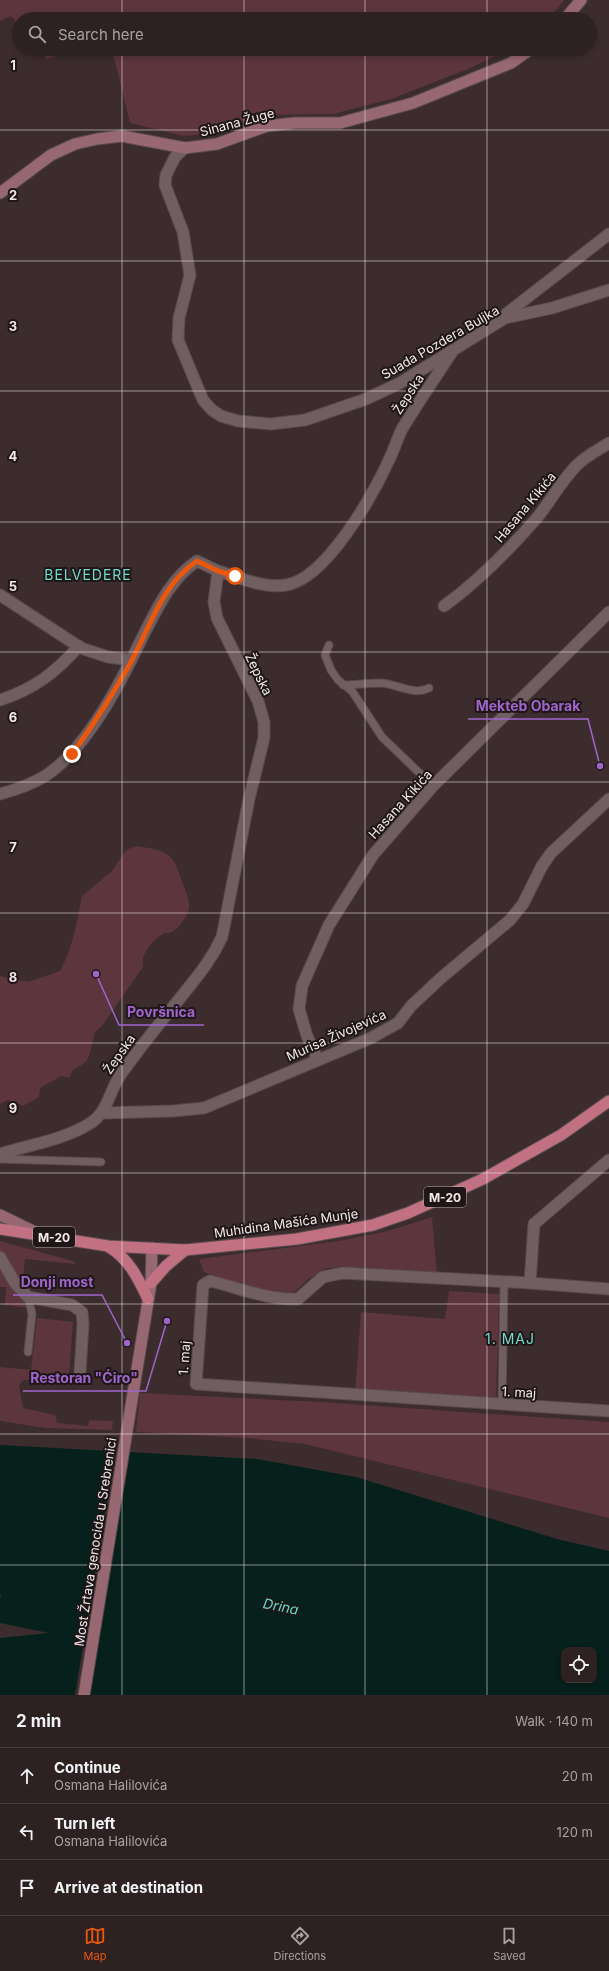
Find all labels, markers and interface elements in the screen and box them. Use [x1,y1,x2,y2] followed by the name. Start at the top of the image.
[12,12,597,56] search box
[26,23,48,45] icon: search
[58,25,144,44] text: Search here
[10,57,16,73] text: 1
[198,104,276,140] street label: Sinana Žuge
[9,187,17,203] text: 2
[378,302,502,382] street label: Suada Pozdera Buljka
[9,318,17,334] text: 3
[389,371,427,417] street label: Žepska
[9,448,18,464] text: 4
[491,469,559,545] street label: Hasana Kikića
[44,566,132,583] district label: BELVEDERE
[226,567,244,585] route start
[9,578,17,594] text: 5
[242,650,276,698] street label: Žepska
[468,693,588,719] callout: Mekteb Obarak
[476,697,581,714] text: Mekteb Obarak
[9,709,17,725] text: 6
[63,745,81,763] route end
[365,766,435,842] street label: Hasana Kikića
[9,839,17,855] text: 7
[9,969,17,985] text: 8
[119,999,204,1025] callout: Površnica
[127,1003,195,1020] text: Površnica
[284,1006,388,1064] street label: Murisa Živojevića
[100,1031,138,1077] street label: Žepska
[9,1100,17,1116] text: 9
[424,1187,466,1207] road number: M-20
[213,1205,359,1241] street label: Muhidina Mašića Munje
[33,1227,75,1247] road number: M-20
[13,1269,102,1295] callout: Donji most
[21,1273,93,1290] text: Donji most
[485,1330,535,1347] district label: 1. MAJ
[175,1340,193,1376] street label: 1. maj
[23,1365,146,1391] callout: Restoran "Ćiro"
[30,1369,138,1386] text: Restoran "Ćiro"
[501,1383,537,1401] street label: 1. maj
[71,1436,119,1648] street label: Most Žrtava genocida u Srebrenici
[262,1594,301,1618] water label: Drina
[561,1647,597,1683] map controls
[561,1647,597,1683] button: locate
[16,1711,61,1731] text: 2 min
[515,1713,593,1729] text: Walk · 140 m
[54,1758,121,1777] text: Continue
[16,1765,38,1787] icon: ahead
[562,1768,593,1784] text: 20 m
[54,1777,167,1793] text: Osmana Halilovića
[54,1814,115,1833] text: Turn left
[16,1821,38,1843] icon: left
[557,1824,593,1840] text: 120 m
[54,1833,167,1849] text: Osmana Halilovića
[16,1877,38,1899] icon: arrive
[54,1878,203,1897] text: Arrive at destination
[84,1925,106,1963] tab: Map
[274,1925,326,1963] tab: Directions
[493,1925,525,1963] tab: Saved

